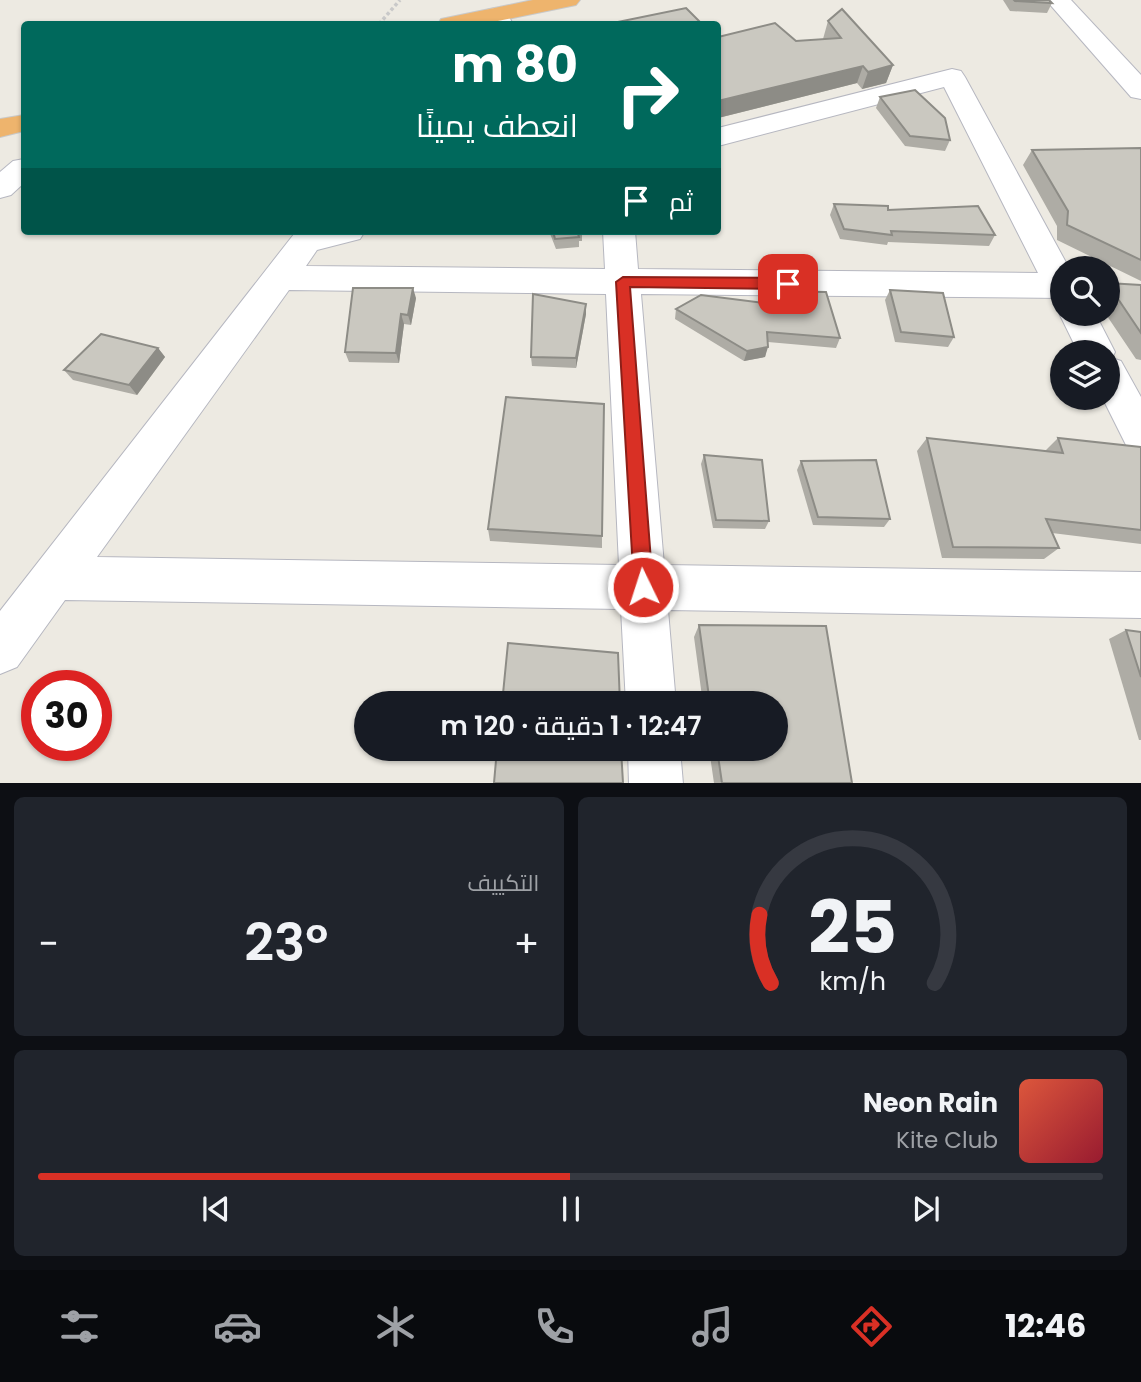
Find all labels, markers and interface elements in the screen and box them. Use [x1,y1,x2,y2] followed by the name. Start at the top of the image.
[452,31,578,99] text: 80 m
[602,49,693,140] icon: right
[416,103,578,148] text: انعطف يمينًا
[617,182,655,220] icon: arrive
[669,184,693,220] text: ثم
[758,254,818,314] pin
[1050,256,1120,410] map controls
[1050,256,1120,326] button: search
[769,265,807,303] icon: arrive
[1050,340,1120,410] button: layers
[606,550,680,624] position arrow
[21,670,112,761] speed limit sign: 30
[441,708,701,744] text: 12:47 · 1 دقيقة · 120 m
[467,867,540,899] text: التكييف
[808,877,897,978] text: 25
[244,906,328,979] text: 23°
[38,917,59,970] text: −
[514,917,539,970] text: +
[819,963,886,998] text: km/h
[863,1085,998,1121] text: Neon Rain
[896,1124,998,1156] text: Kite Club
[197,1190,235,1228] icon: previous
[552,1190,590,1228] icon: pause
[907,1190,945,1228] icon: next
[55,1302,104,1351] icon: filters
[213,1302,262,1351] icon: car
[371,1302,420,1351] icon: climate
[530,1302,579,1351] icon: phone
[688,1302,737,1351] icon: music
[847,1302,896,1351] icon: directions
[1005,1303,1086,1348] text: 12:46

